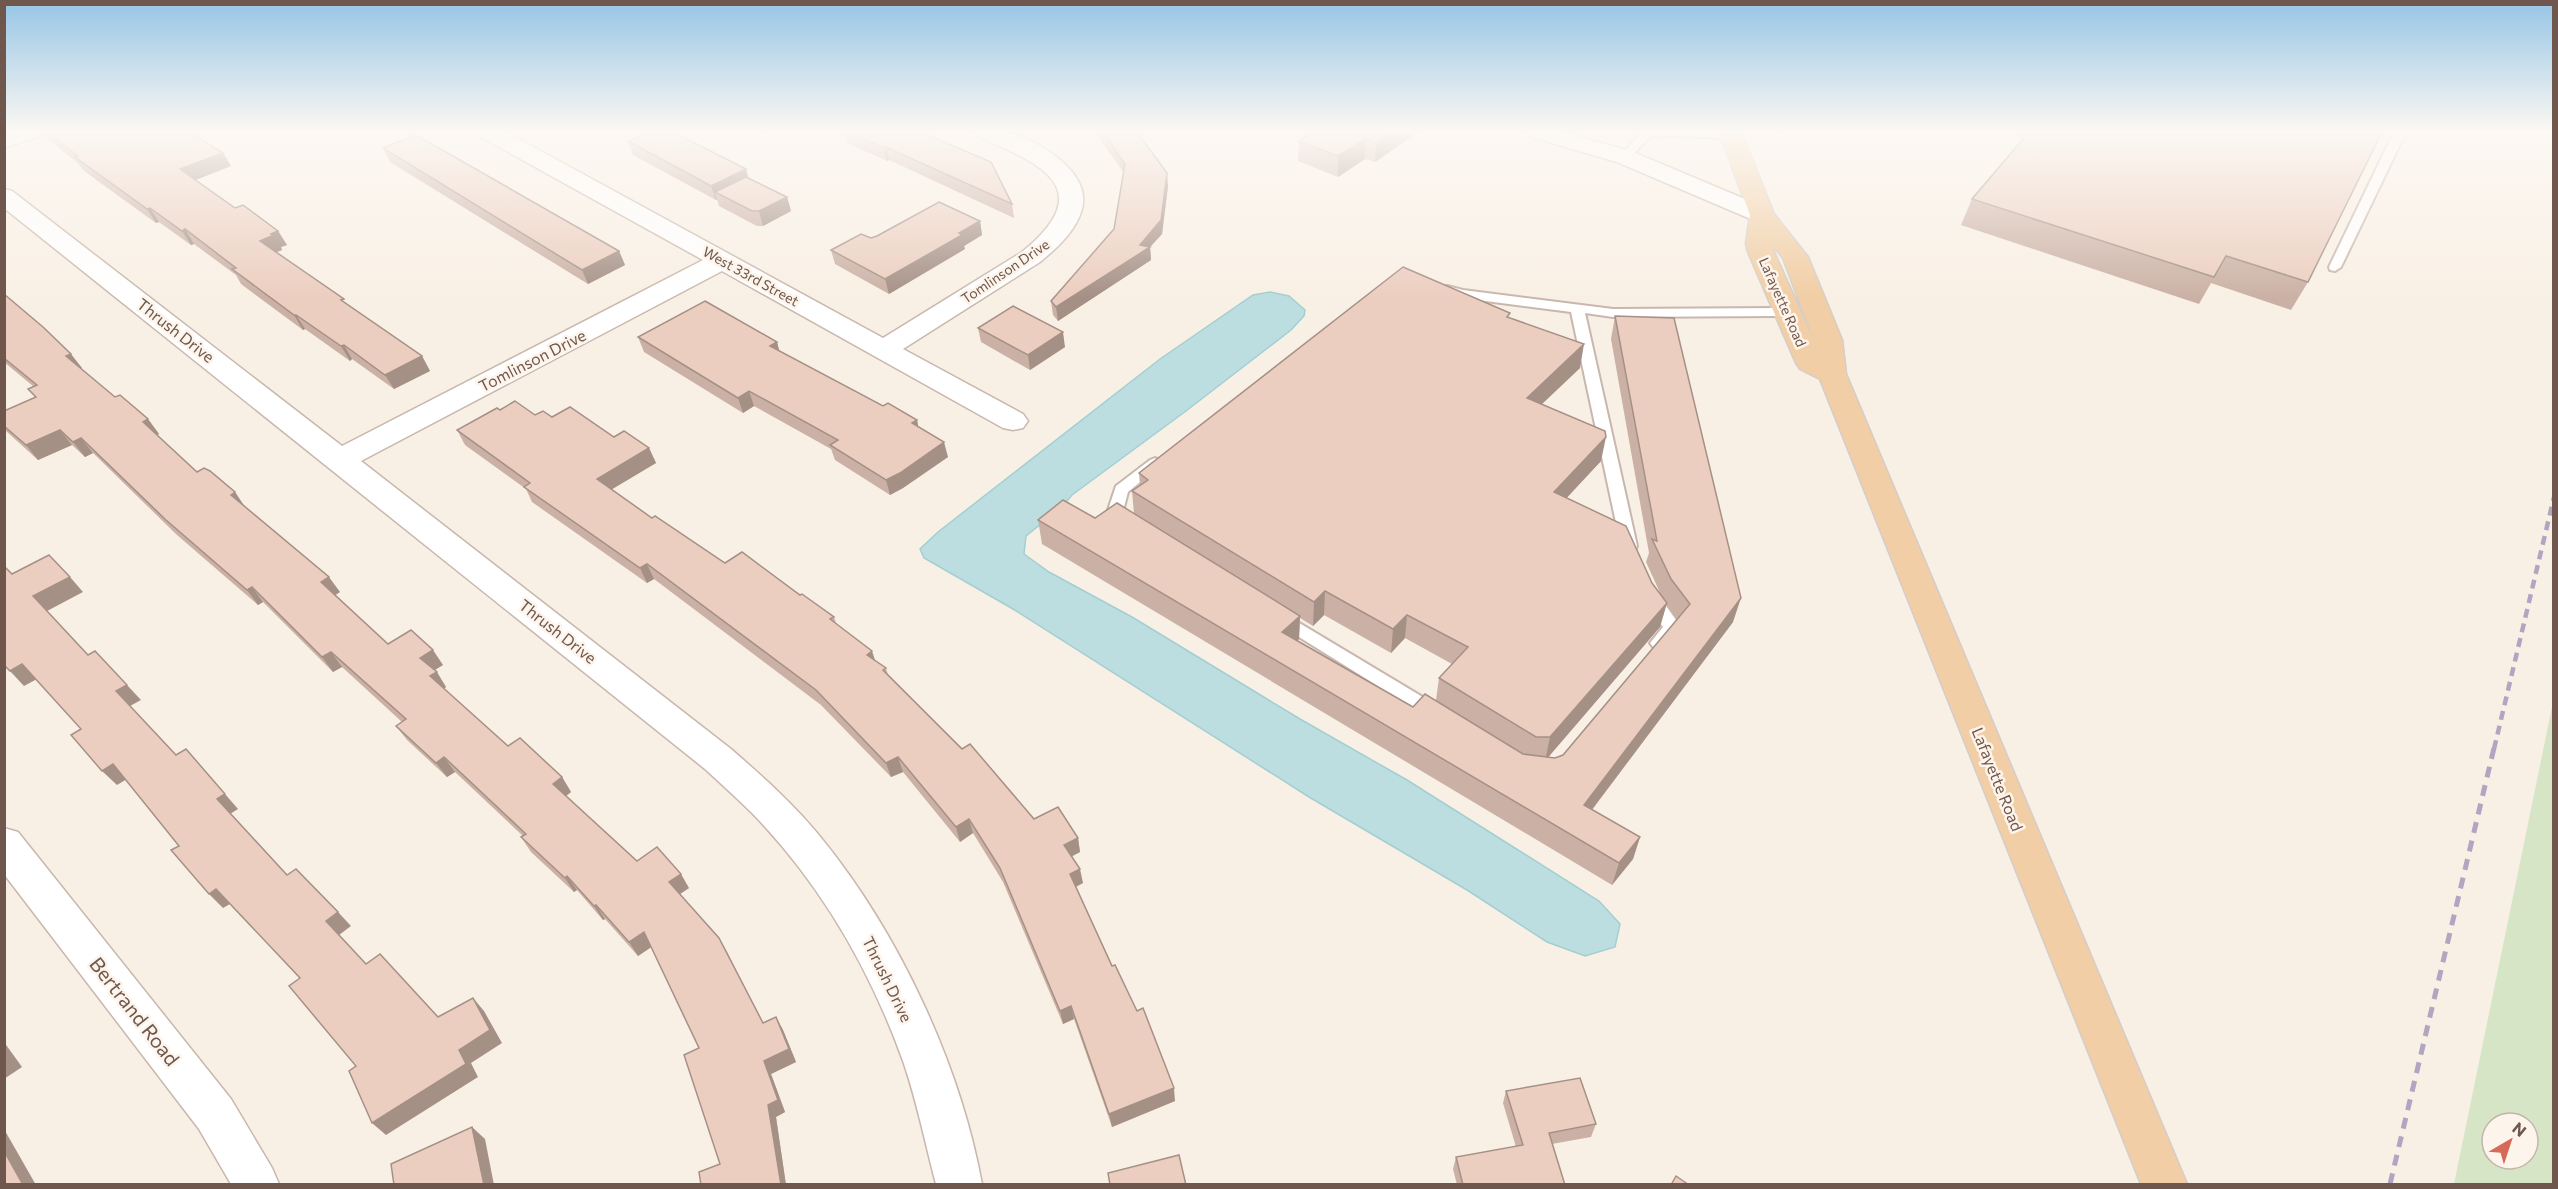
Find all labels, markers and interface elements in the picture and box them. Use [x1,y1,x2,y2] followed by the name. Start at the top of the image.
[958,235,1052,307] street label: Tomlinson Drive
[700,243,802,310] street label: West 33rd Street
[1756,255,1810,349] street label: Lafayette Road
[134,294,218,366] street label: Thrush Drive
[475,325,589,395] street label: Tomlinson Drive
[516,595,600,667] street label: Thrush Drive
[1969,724,2027,834] street label: Lafayette Road
[859,933,917,1025] street label: Thrush Drive
[85,952,185,1070] street label: Bertrand Road
[2480,1111,2540,1171] north arrow
[2509,1118,2530,1140] text: N

